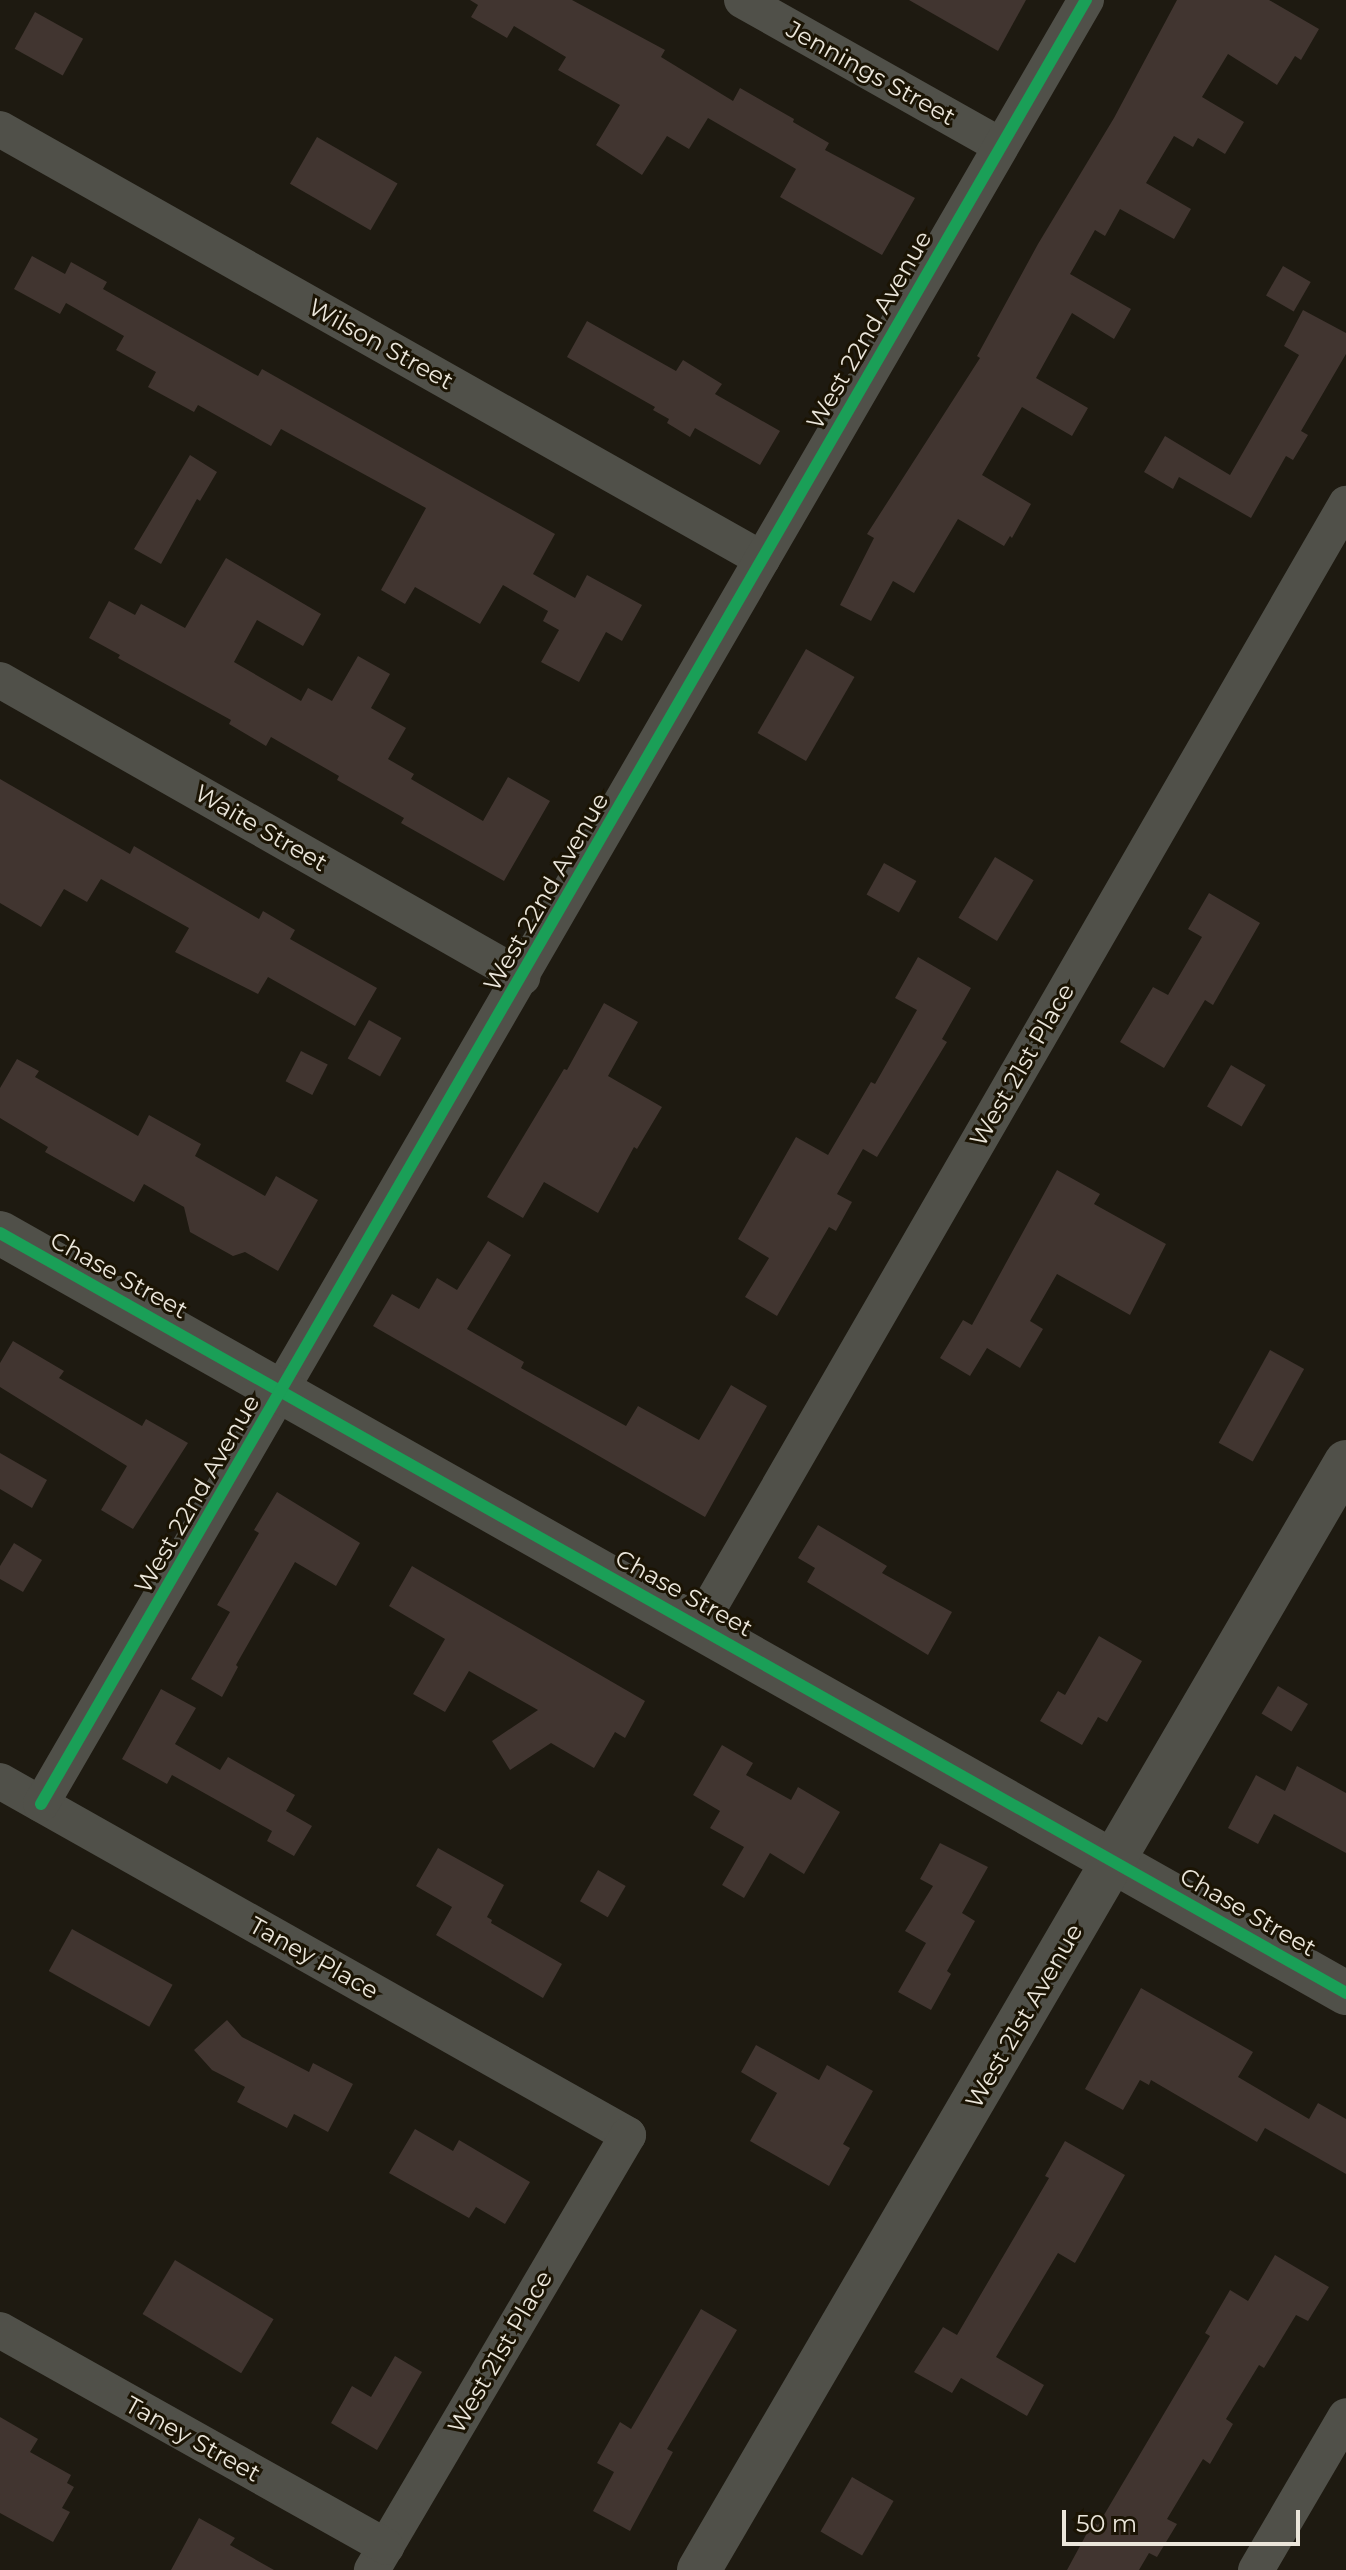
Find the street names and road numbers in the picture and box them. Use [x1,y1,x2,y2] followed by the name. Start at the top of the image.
[782,15,960,131] street label: Jennings Street
[800,226,938,434] street label: West 22nd Avenue
[304,292,458,396] street label: Wilson Street
[190,778,332,878] street label: Waite Street
[477,788,615,996] street label: West 22nd Avenue
[964,978,1080,1152] street label: West 21st Place
[45,1225,193,1325] street label: Chase Street
[128,1390,266,1598] street label: West 22nd Avenue
[610,1543,758,1643] street label: Chase Street
[1175,1861,1321,1963] street label: Chase Street
[245,1911,383,2005] street label: Taney Place
[959,1919,1089,2113] street label: West 21st Avenue
[442,2265,558,2439] street label: West 21st Place
[121,2390,265,2488] street label: Taney Street

